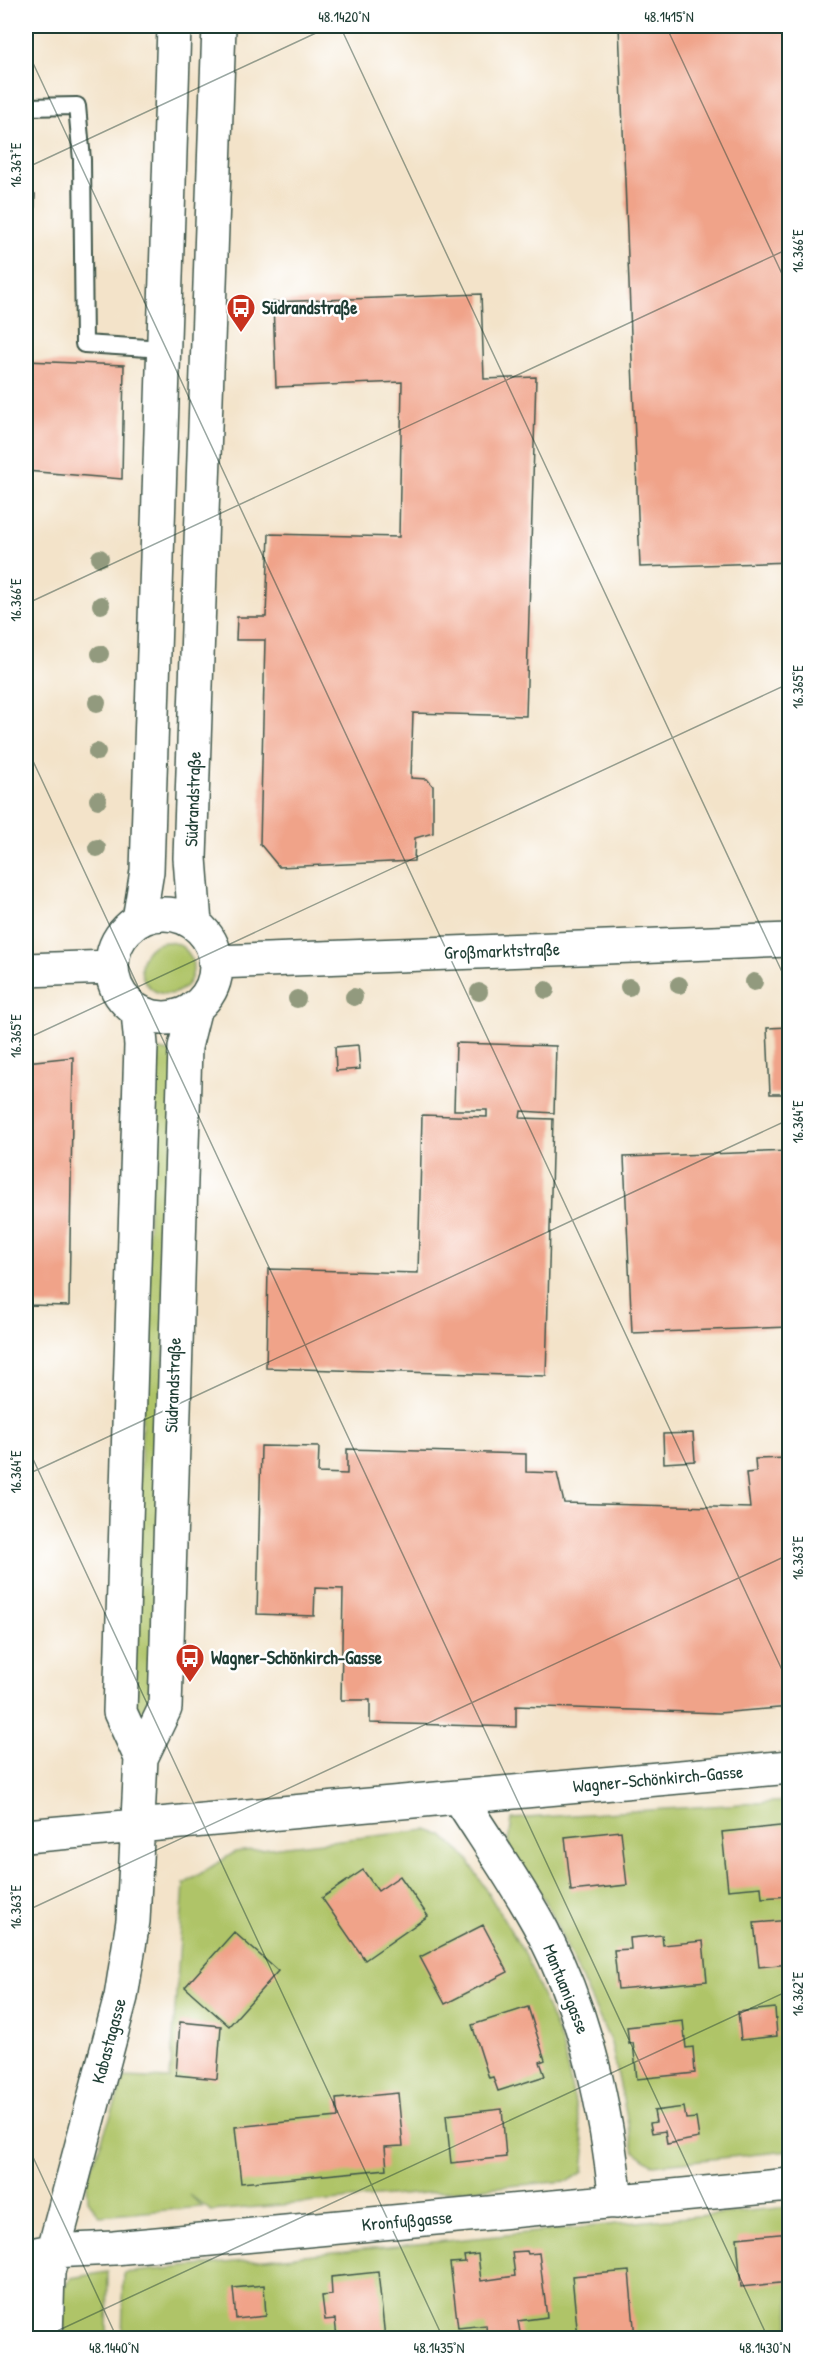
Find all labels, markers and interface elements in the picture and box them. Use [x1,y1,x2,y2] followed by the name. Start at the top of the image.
[318,6,370,27] text: 48.1420°N
[644,6,694,27] text: 48.1415°N
[5,142,26,187] text: 16.367°E
[787,229,808,273] text: 16.366°E
[225,292,257,334] bus stop icon: Südrandstraße
[262,295,358,321] place label: Südrandstraße
[5,578,26,622] text: 16.366°E
[787,665,808,709] text: 16.365°E
[178,751,207,847] street label: Südrandstraße
[444,936,560,965] street label: Großmarktstraße
[5,1014,26,1058] text: 16.365°E
[787,1100,808,1144] text: 16.364°E
[158,1337,187,1433] street label: Südrandstraße
[5,1450,26,1494] text: 16.364°E
[787,1536,808,1580] text: 16.363°E
[174,1642,206,1684] bus stop icon: Wagner-Schönkirch-Gasse
[211,1645,383,1671] place label: Wagner-Schönkirch-Gasse
[572,1759,744,1798] street label: Wagner-Schönkirch-Gasse
[5,1885,26,1929] text: 16.363°E
[537,1940,596,2037] street label: Mantuanigasse
[787,1971,808,2016] text: 16.362°E
[85,1996,132,2086] street label: Kabastagasse
[361,2204,453,2237] street label: Kronfußgasse
[89,2337,139,2358] text: 48.1440°N
[414,2337,464,2358] text: 48.1435°N
[739,2337,791,2358] text: 48.1430°N

